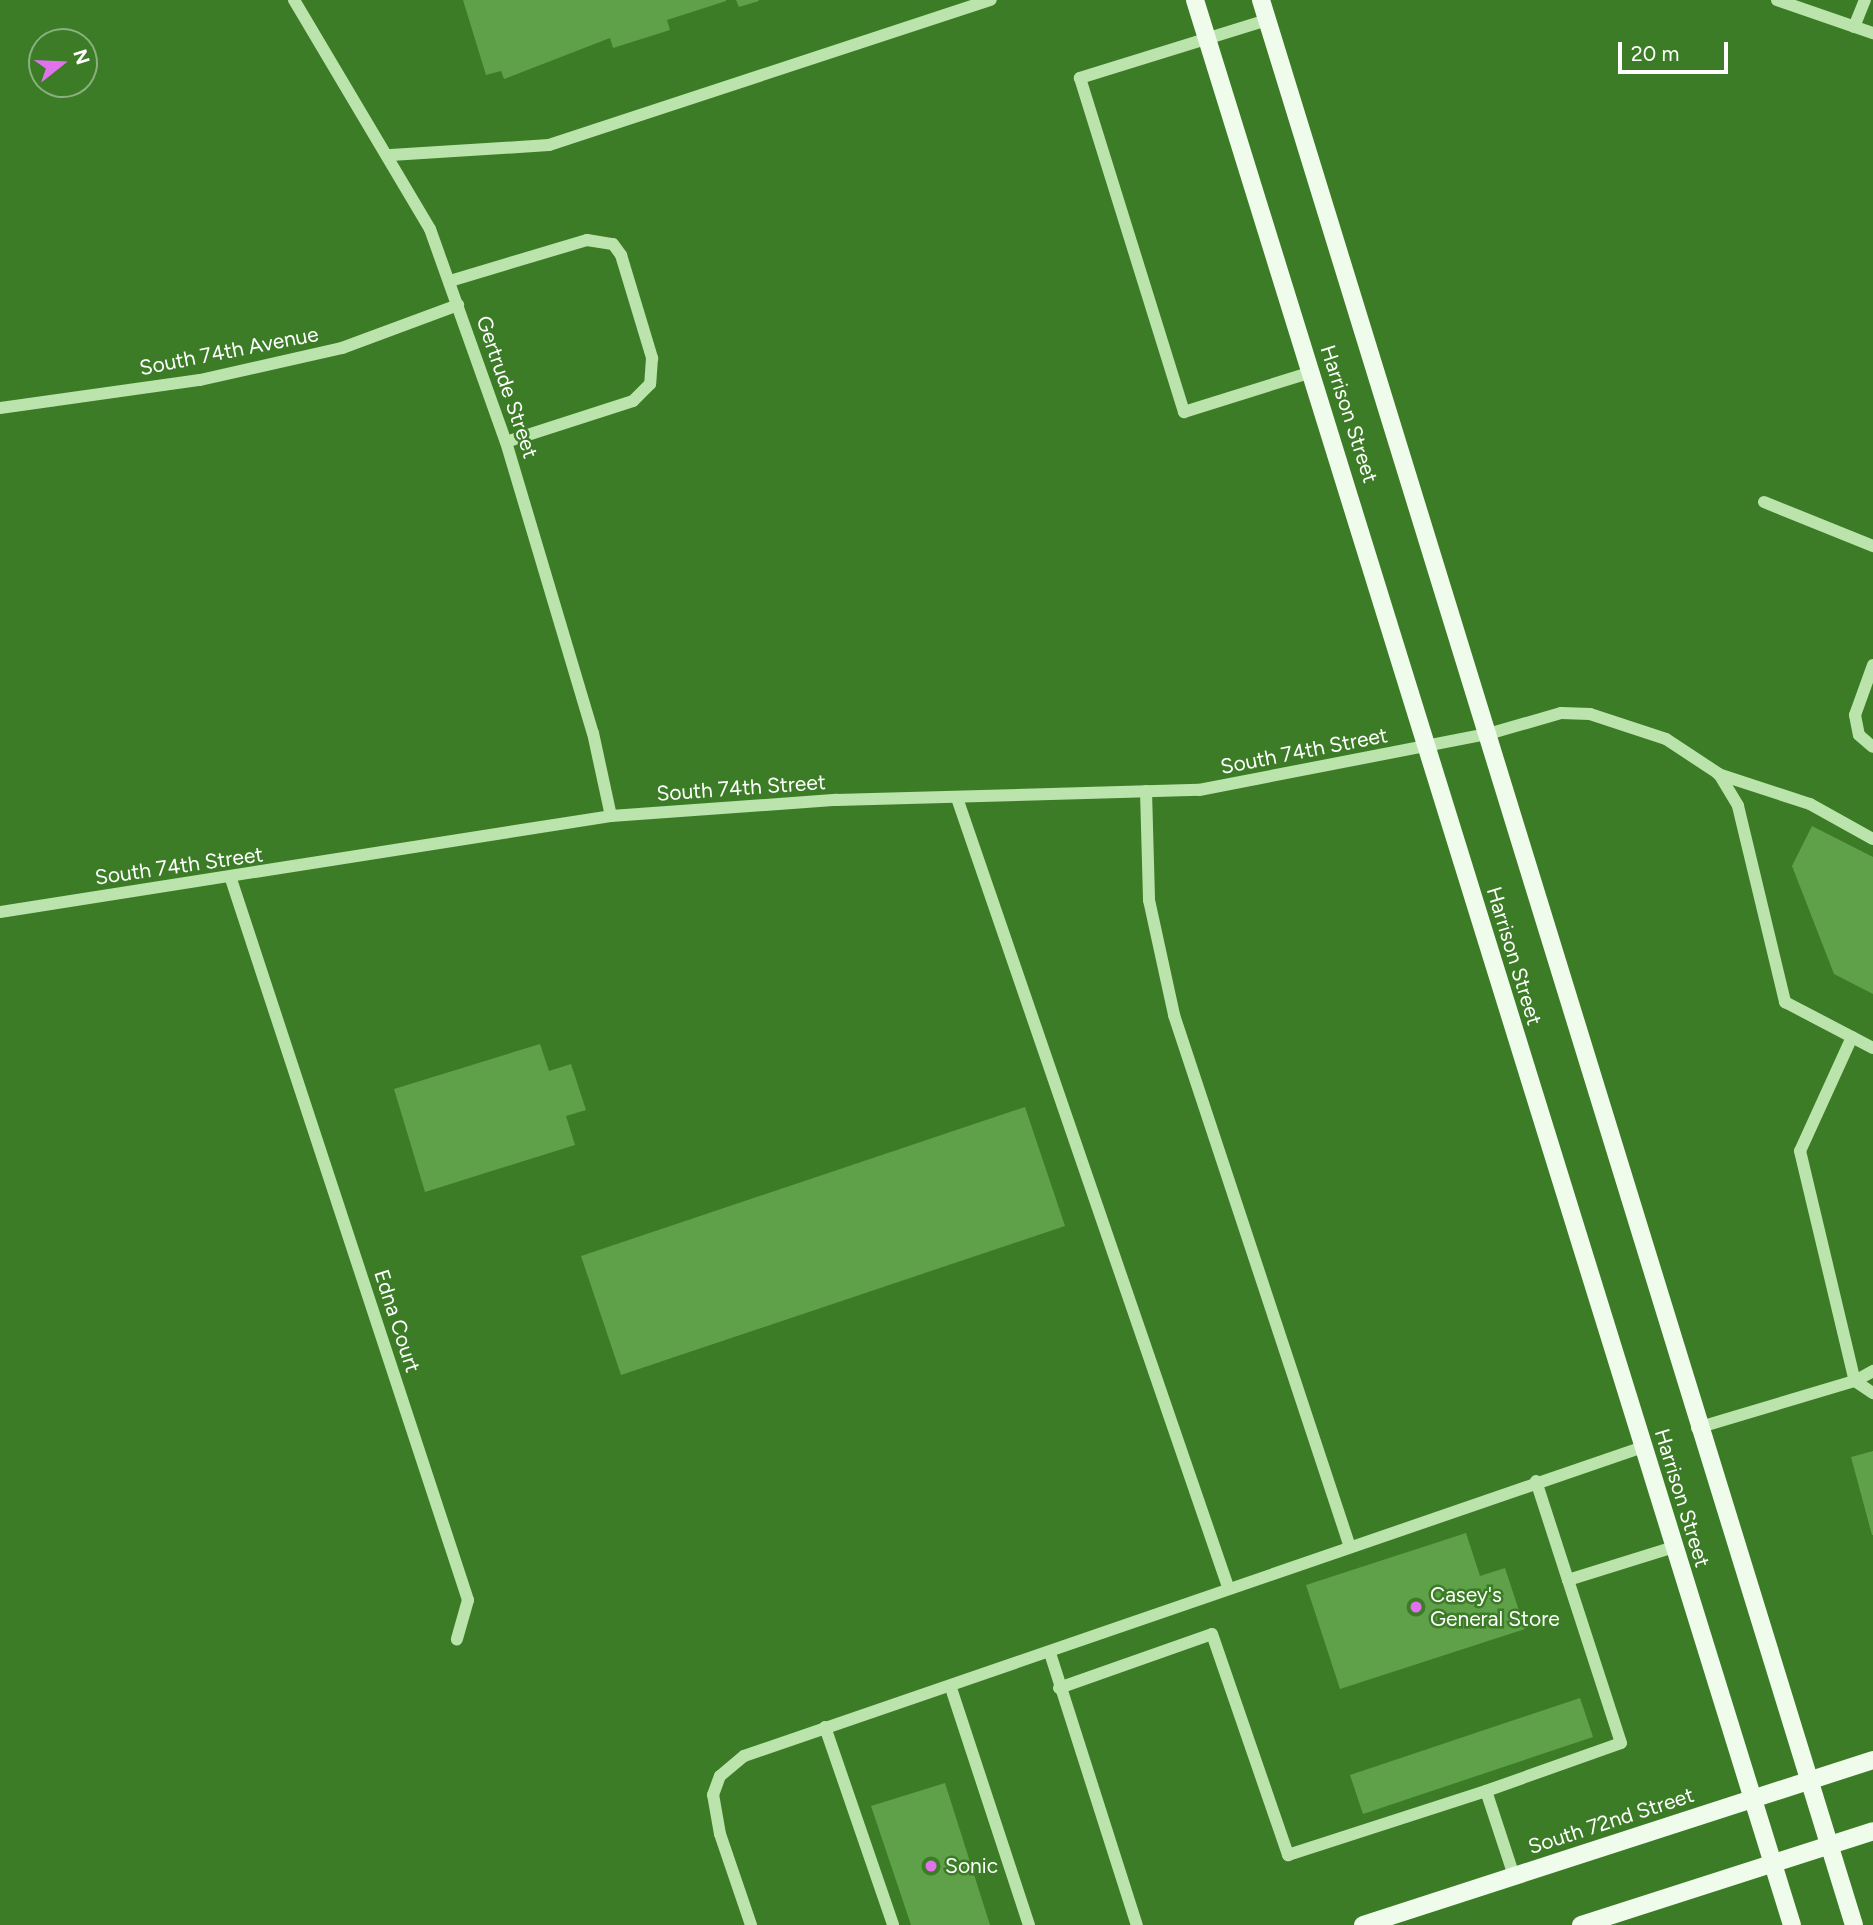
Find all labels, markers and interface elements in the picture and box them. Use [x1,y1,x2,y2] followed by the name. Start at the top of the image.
[28,28,98,98] north arrow
[1621,28,1731,72] scale bar
[1631,41,1679,66] text: 20 m
[68,46,95,68] text: N
[471,312,543,462] street label: Gertrude Street
[137,321,321,381] street label: South 74th Avenue
[1315,342,1383,486] street label: Harrison Street
[1218,722,1390,780] street label: South 74th Street
[656,770,826,806] street label: South 74th Street
[93,842,265,890] street label: South 74th Street
[1481,884,1547,1028] street label: Harrison Street
[369,1266,425,1376] street label: Edna Court
[1649,1426,1715,1570] street label: Harrison Street
[1430,1582,1560,1632] place label: Casey's General Store
[1408,1599,1424,1615] marker: Casey's General Store
[1525,1782,1697,1860] street label: South 72nd Street
[945,1853,998,1879] place label: Sonic
[923,1858,939,1874] marker: Sonic

